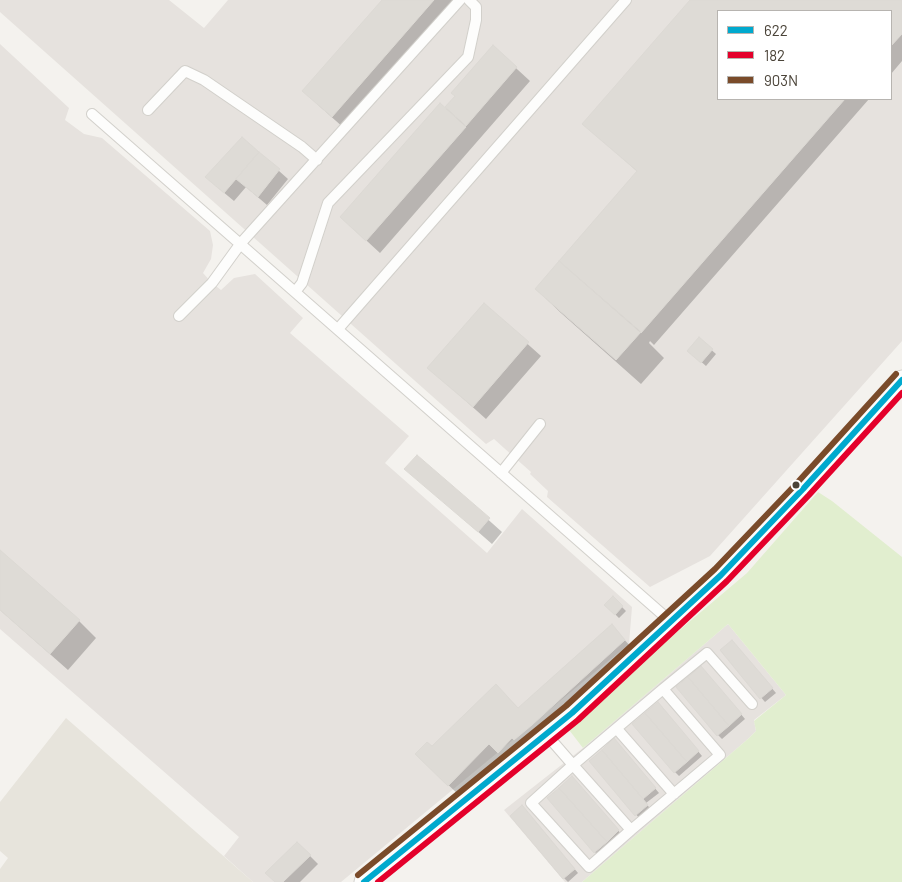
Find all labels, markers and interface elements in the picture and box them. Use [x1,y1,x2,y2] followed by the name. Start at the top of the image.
[717,10,892,100] legend
[764,21,788,39] text: 622
[764,46,785,64] text: 182
[764,71,798,89] text: 903N
[791,480,801,490] unlabelled marker

